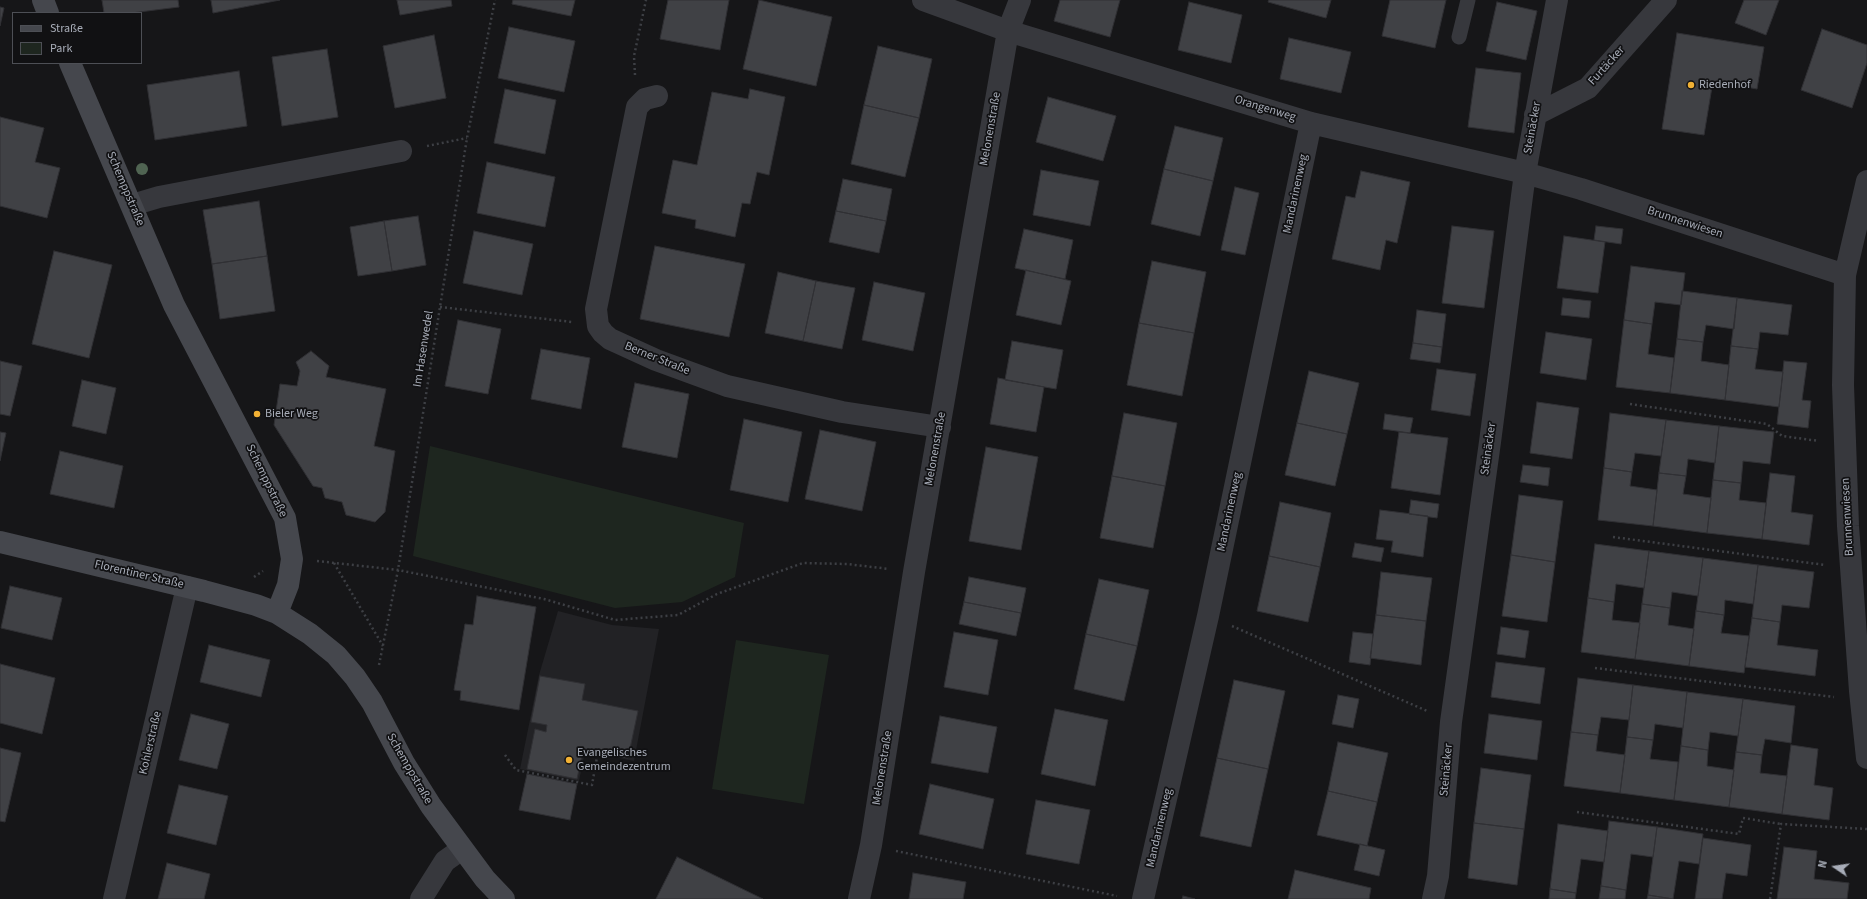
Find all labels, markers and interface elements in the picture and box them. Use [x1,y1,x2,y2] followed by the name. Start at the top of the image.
[12,12,142,64] legend
[50,20,83,37] text: Straße
[50,40,72,57] text: Park
[1586,44,1628,88] street label: Furtäcker
[1699,78,1750,92] place label: Riedenhof
[1686,80,1696,90] marker: Riedenhof
[977,91,1005,167] street label: Melonenstraße
[1233,93,1297,125] street label: Orangenweg
[1521,101,1545,155] street label: Steinäcker
[103,150,147,228] street label: Schemppstraße
[1281,153,1311,235] street label: Mandarinenweg
[1645,204,1725,242] street label: Brunnenwiesen
[411,310,437,388] street label: Im Hasenwedel
[622,339,692,379] street label: Berner Straße
[265,407,318,421] place label: Bieler Weg
[252,409,262,419] marker: Bieler Weg
[922,411,950,487] street label: Melonenstraße
[1478,422,1500,476] street label: Steinäcker
[242,442,290,520] street label: Schemppstraße
[1215,471,1245,553] street label: Mandarinenweg
[1839,477,1857,557] street label: Brunnenwiesen
[93,558,185,592] street label: Florentiner Straße
[137,710,165,776] street label: Kohlerstraße
[870,730,896,806] street label: Melonenstraße
[383,731,435,807] street label: Schemppstraße
[1438,743,1456,797] street label: Steinäcker
[577,746,671,774] place label: Evangelisches Gemeindezentrum
[564,755,574,765] marker: Evangelisches Gemeindezentrum
[1144,787,1176,869] street label: Mandarinenweg
[1815,847,1855,887] north arrow
[1815,859,1831,869] text: N

